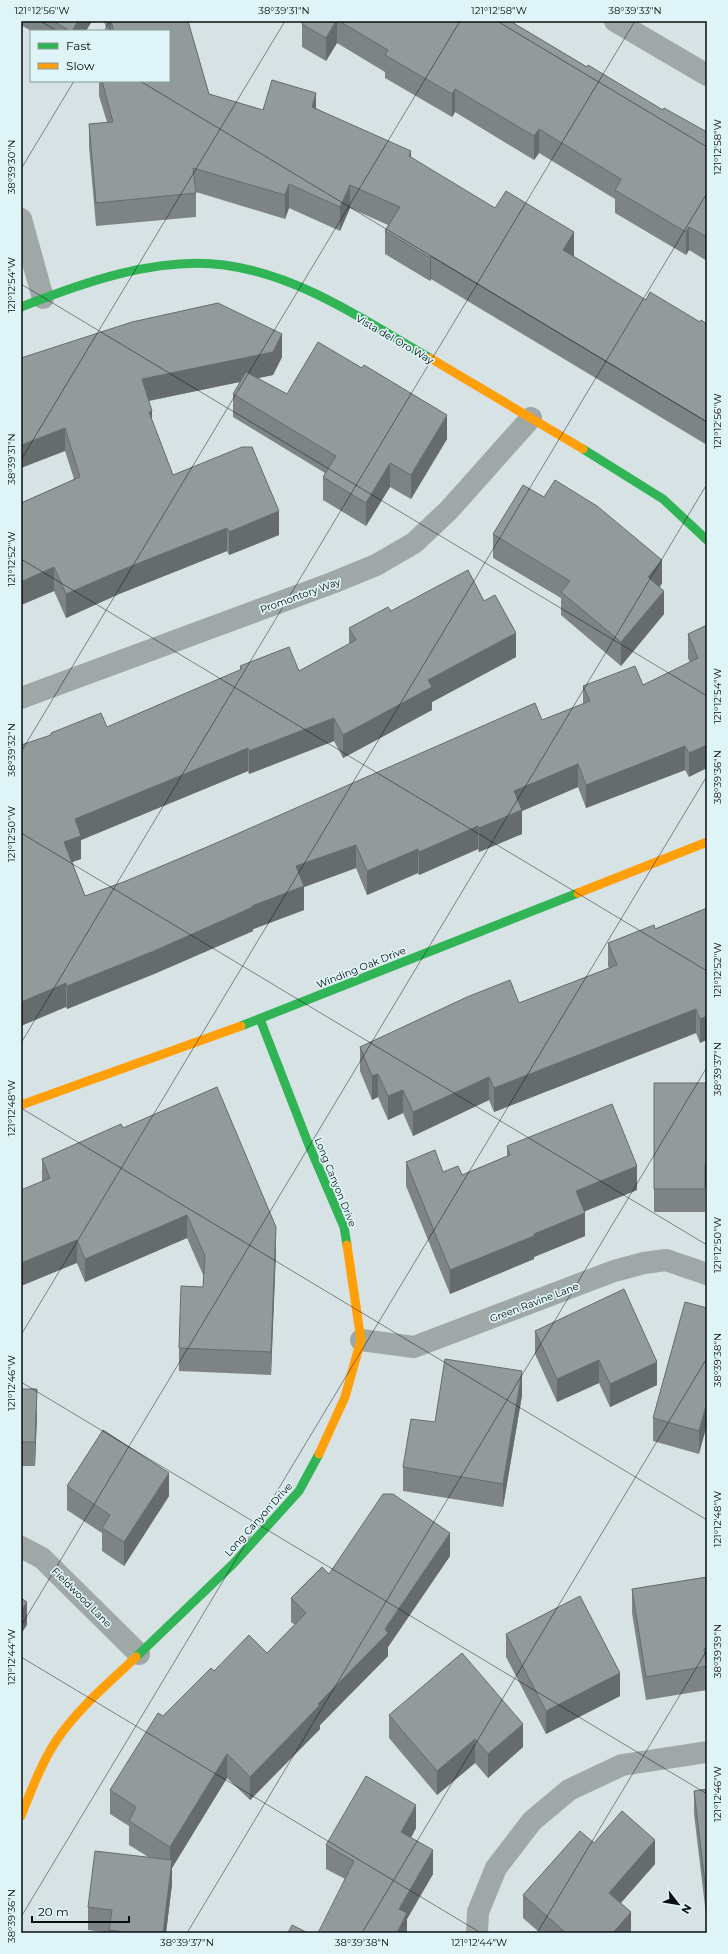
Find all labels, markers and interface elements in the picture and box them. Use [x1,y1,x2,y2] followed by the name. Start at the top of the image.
[14,4,70,17] text: 121°12'56"W
[258,4,310,17] text: 38°39'31"N
[471,4,527,17] text: 121°12'58"W
[608,4,662,17] text: 38°39'33"N
[30,30,170,82] legend
[66,38,91,53] text: Fast
[66,58,95,73] text: Slow
[711,119,724,175] text: 121°12'58"W
[5,140,18,194] text: 38°39'30"N
[5,257,18,313] text: 121°12'54"W
[354,312,436,367] street label: Vista del Oro Way
[711,393,724,449] text: 121°12'56"W
[5,433,18,485] text: 38°39'31"N
[5,531,18,587] text: 121°12'52"W
[258,575,343,616] street label: Promontory Way
[711,668,724,724] text: 121°12'54"W
[5,723,18,777] text: 38°39'32"N
[711,750,724,804] text: 38°39'36"N
[5,806,18,862] text: 121°12'50"W
[711,942,724,998] text: 121°12'52"W
[315,944,408,991] street label: Winding Oak Drive
[711,1042,724,1096] text: 38°39'37"N
[5,1080,18,1136] text: 121°12'48"W
[312,1136,359,1229] street label: Long Canyon Drive
[711,1217,724,1273] text: 121°12'50"W
[488,1280,580,1325] street label: Green Ravine Lane
[711,1333,724,1387] text: 38°39'38"N
[5,1355,18,1411] text: 121°12'46"W
[222,1480,295,1559] street label: Long Canyon Drive
[711,1491,724,1547] text: 121°12'48"W
[49,1565,114,1630] street label: Fieldwood Lane
[711,1624,724,1678] text: 38°39'39"N
[5,1629,18,1685] text: 121°12'44"W
[711,1766,724,1822] text: 121°12'46"W
[658,1884,698,1924] north arrow
[5,1889,18,1943] text: 38°39'36"N
[32,1898,129,1924] scale bar
[678,1902,695,1917] text: N
[38,1904,69,1919] text: 20 m
[160,1936,214,1949] text: 38°39'37"N
[335,1936,389,1949] text: 38°39'38"N
[451,1936,507,1949] text: 121°12'44"W

